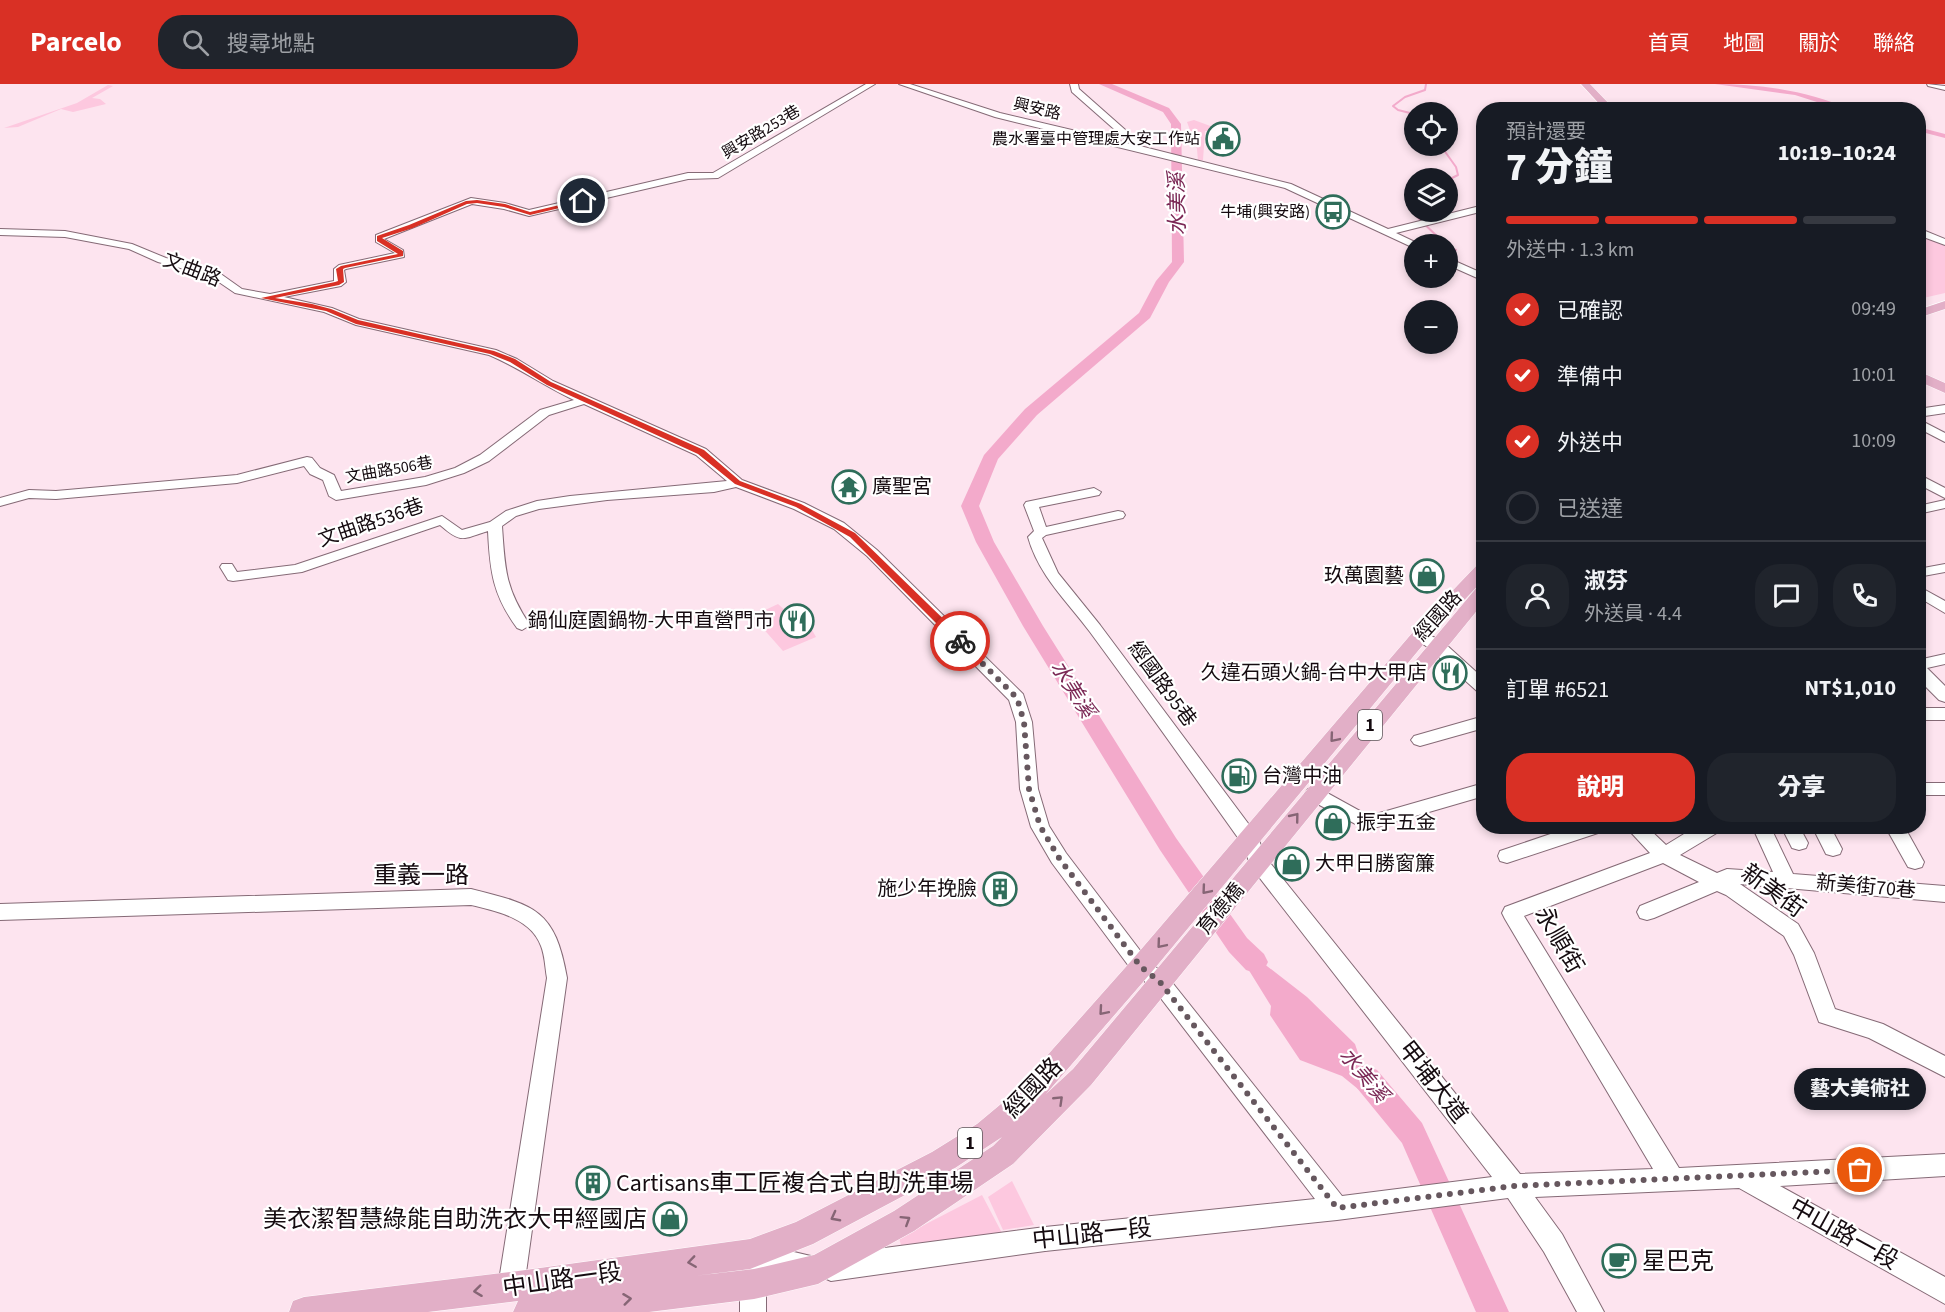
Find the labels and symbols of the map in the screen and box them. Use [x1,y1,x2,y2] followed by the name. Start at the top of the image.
[1011,93,1063,125] street label: 興安路
[718,100,804,164] street label: 興安路253巷
[1205,121,1241,157] public building icon: 農水署臺中管理處大安工作站
[992,128,1200,150] place label: 農水署臺中管理處大安工作站
[1161,169,1193,236] water label: 水美溪
[557,175,608,226] pin
[1315,194,1351,230] bus stop icon: 牛埔(興安路)
[1220,201,1310,223] place label: 牛埔(興安路)
[159,246,225,294] street label: 文曲路
[344,452,434,488] street label: 文曲路506巷
[831,469,867,505] temple icon: 廣聖宮
[872,473,932,501] place label: 廣聖宮
[315,492,427,554] street label: 文曲路536巷
[1409,558,1445,594] shop icon: 玖萬園藝
[1324,562,1404,590] place label: 玖萬園藝
[1408,584,1468,648] street label: 經國路
[779,603,815,639] restaurant icon: 鍋仙庭園鍋物-大甲直營門市
[528,607,774,635] place label: 鍋仙庭園鍋物-大甲直營門市
[930,611,990,671] courier
[1121,635,1203,733] street label: 經國路95巷
[1044,654,1104,726] water label: 水美溪
[1432,655,1468,691] restaurant icon: 久違石頭火鍋-台中大甲店
[1201,659,1427,687] place label: 久違石頭火鍋-台中大甲店
[1358,710,1382,740] road number: 1
[1330,731,1341,742] one-way arrow
[1221,758,1257,794] fuel station icon: 台灣中油
[1262,762,1342,790] place label: 台灣中油
[1315,805,1351,841] shop icon: 振宇五金
[1356,809,1436,837] place label: 振宇五金
[1288,813,1299,824] one-way arrow
[1274,846,1310,882] shop icon: 大甲日勝窗簾
[1315,850,1435,878] place label: 大甲日勝窗簾
[1734,856,1812,926] street label: 新美街
[373,858,469,893] street label: 重義一路
[1815,869,1917,905] street label: 新美街70巷
[982,871,1018,907] building icon: 施少年挽臉
[877,875,977,903] place label: 施少年挽臉
[1191,877,1251,941] street label: 育德橋
[1202,883,1213,894] one-way arrow
[1526,900,1592,980] street label: 永順街
[1157,937,1168,948] one-way arrow
[1099,1004,1110,1015] one-way arrow
[1390,1033,1476,1131] street label: 甲埔大道
[1332,1041,1398,1111] water label: 水美溪
[995,1050,1071,1126] street label: 經國路
[1794,1068,1926,1110] callout: 藝大美術社
[1052,1096,1062,1107] one-way arrow
[958,1128,982,1158] road number: 1
[1834,1144,1885,1195] pin
[575,1165,611,1201] building icon: Cartisans車工匠複合式自助洗車場
[616,1166,973,1201] place label: Cartisans車工匠複合式自助洗車場
[1783,1190,1905,1278] street label: 中山路一段
[652,1201,688,1237] shop icon: 美衣潔智慧綠能自助洗衣大甲經國店
[263,1202,647,1237] place label: 美衣潔智慧綠能自助洗衣大甲經國店
[831,1210,842,1221] one-way arrow
[1030,1210,1154,1258] street label: 中山路一段
[900,1215,910,1227] one-way arrow
[1601,1243,1637,1279] cafe icon: 星巴克
[1642,1244,1714,1279] place label: 星巴克
[500,1254,624,1306] street label: 中山路一段
[687,1255,697,1267] one-way arrow
[474,1284,483,1297] one-way arrow
[623,1294,632,1306] one-way arrow

